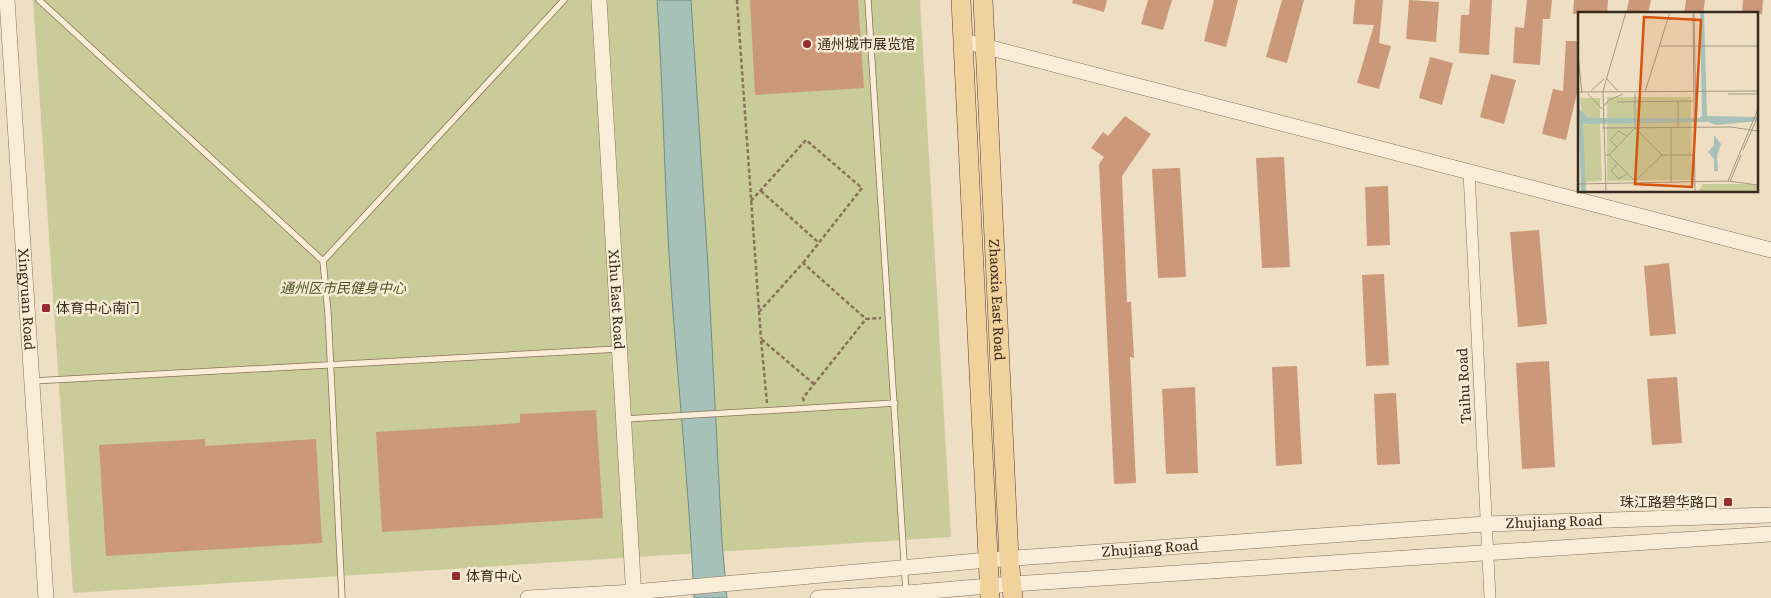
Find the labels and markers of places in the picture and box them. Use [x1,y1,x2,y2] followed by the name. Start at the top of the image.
[817,33,915,53] place label: 通州城市展览馆
[801,38,813,50] marker: 通州城市展览馆
[56,297,140,317] place label: 体育中心南门
[40,302,52,314] marker: 体育中心南门
[1620,491,1718,511] place label: 珠江路碧华路口
[1722,496,1734,508] marker: 珠江路碧华路口
[466,565,522,585] place label: 体育中心
[450,570,462,582] marker: 体育中心

